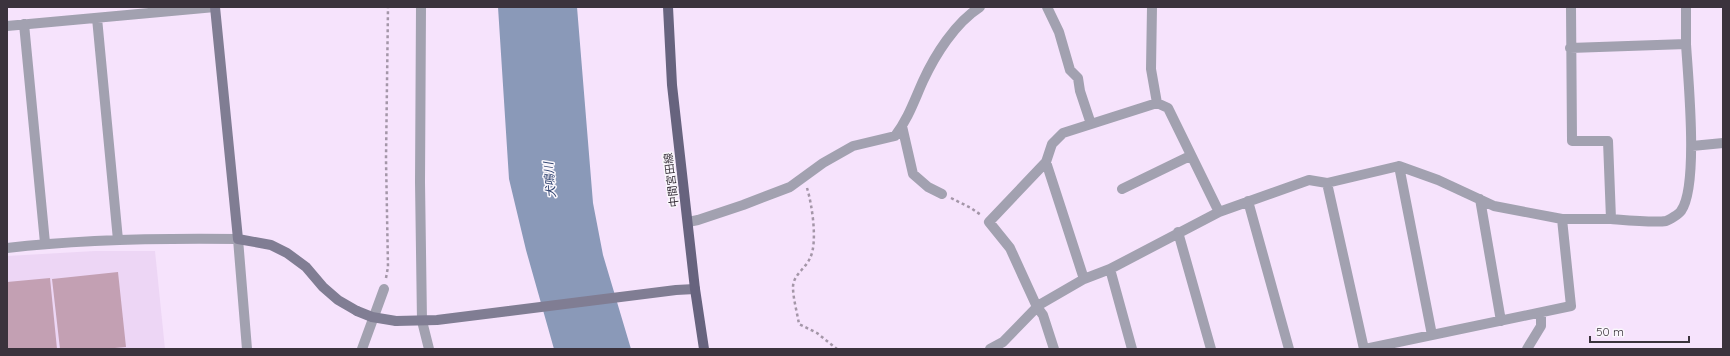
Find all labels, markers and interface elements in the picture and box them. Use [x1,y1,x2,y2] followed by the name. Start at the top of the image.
[661,152,681,208] street label: 中間宮田線
[540,159,559,199] water label: 犬鳴川
[1590,318,1689,344] scale bar
[1596,324,1624,339] text: 50 m

